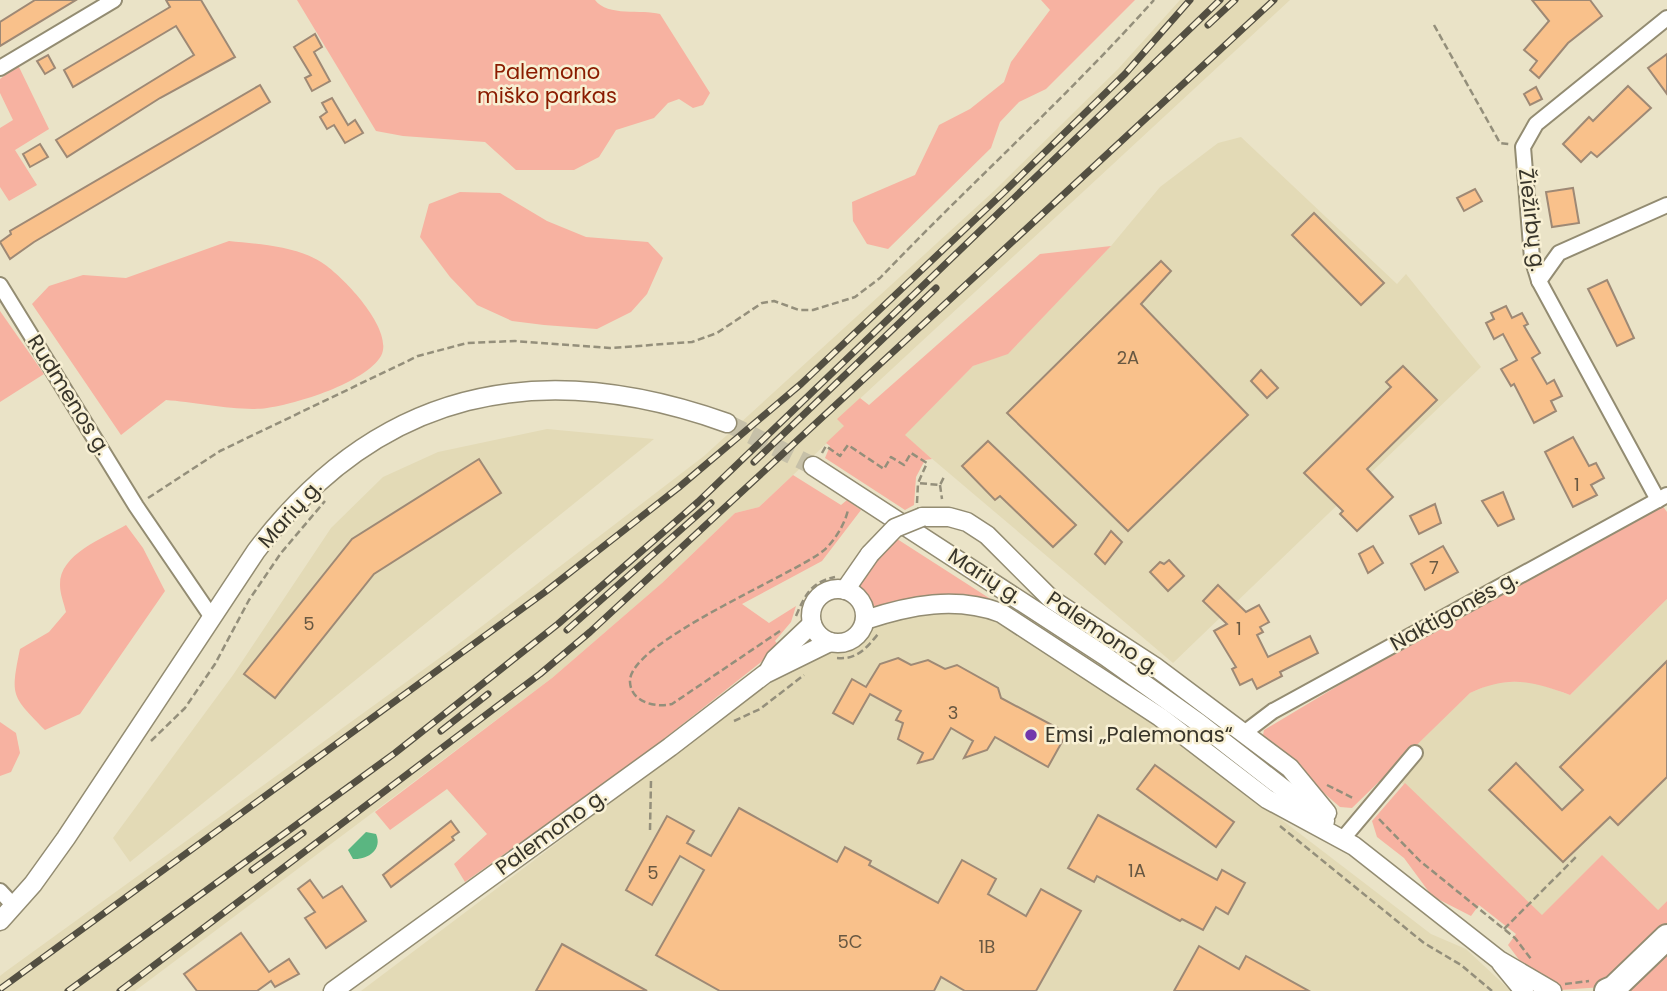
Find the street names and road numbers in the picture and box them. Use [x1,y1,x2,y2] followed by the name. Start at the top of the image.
[1512,167,1553,273] street label: Žiežirbų g.
[21,329,118,461] street label: Rudmenos g.
[251,473,328,554] street label: Marių g.
[943,541,1028,610] street label: Marių g.
[1385,563,1523,658] street label: Naktigonės g.
[1041,584,1166,681] street label: Palemono g.
[489,781,612,882] street label: Palemono g.

